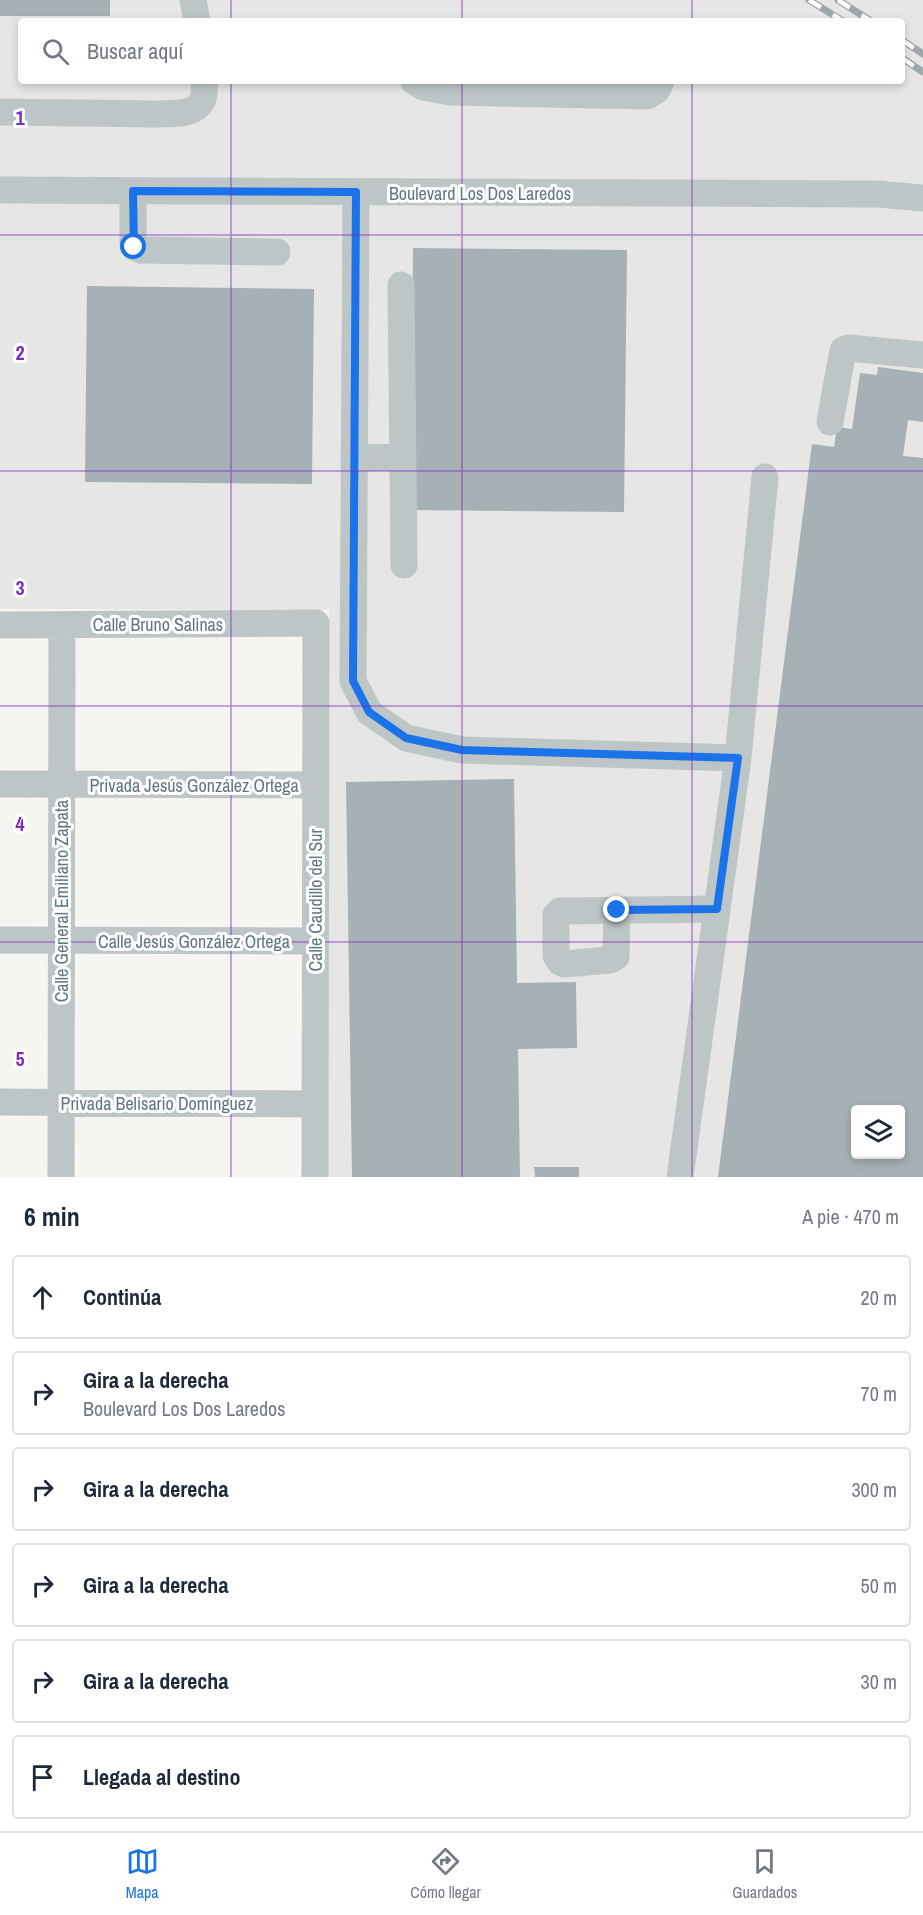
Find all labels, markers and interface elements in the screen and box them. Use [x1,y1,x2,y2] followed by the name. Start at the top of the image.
[18,18,905,84] search box
[39,35,72,68] icon: search
[87,36,183,66] text: Buscar aquí
[15,104,25,131] text: 1
[389,181,571,206] street label: Boulevard Los Dos Laredos
[120,233,146,259] route start
[15,339,25,366] text: 2
[15,574,25,601] text: 3
[93,612,223,637] street label: Calle Bruno Salinas
[89,773,299,798] street label: Privada Jesús González Ortega
[49,800,74,1002] street label: Calle General Emiliano Zapata
[15,810,25,837] text: 4
[303,829,328,971] street label: Calle Caudillo del Sur
[603,896,629,922] route end
[98,929,290,954] street label: Calle Jesús González Ortega
[15,1045,25,1072] text: 5
[61,1091,253,1116] street label: Privada Belisario Domínguez
[851,1105,905,1159] map controls
[851,1105,905,1159] button: layers
[24,1199,80,1234] text: 6 min
[802,1203,899,1230] text: A pie · 470 m
[26,1281,59,1314] icon: ahead
[83,1282,161,1312] text: Continúa
[861,1284,897,1311] text: 20 m
[83,1365,228,1395] text: Gira a la derecha
[26,1377,59,1410] icon: right
[861,1380,897,1407] text: 70 m
[83,1395,285,1422] text: Boulevard Los Dos Laredos
[26,1473,59,1506] icon: right
[83,1474,228,1504] text: Gira a la derecha
[851,1476,897,1503] text: 300 m
[26,1569,59,1602] icon: right
[83,1570,228,1600] text: Gira a la derecha
[861,1572,897,1599] text: 50 m
[26,1665,59,1698] icon: right
[83,1666,228,1696] text: Gira a la derecha
[861,1668,897,1695] text: 30 m
[26,1761,59,1794] icon: arrive
[83,1762,240,1792] text: Llegada al destino
[126,1845,159,1903] tab: Mapa
[410,1845,481,1903] tab: Cómo llegar
[732,1845,797,1903] tab: Guardados

